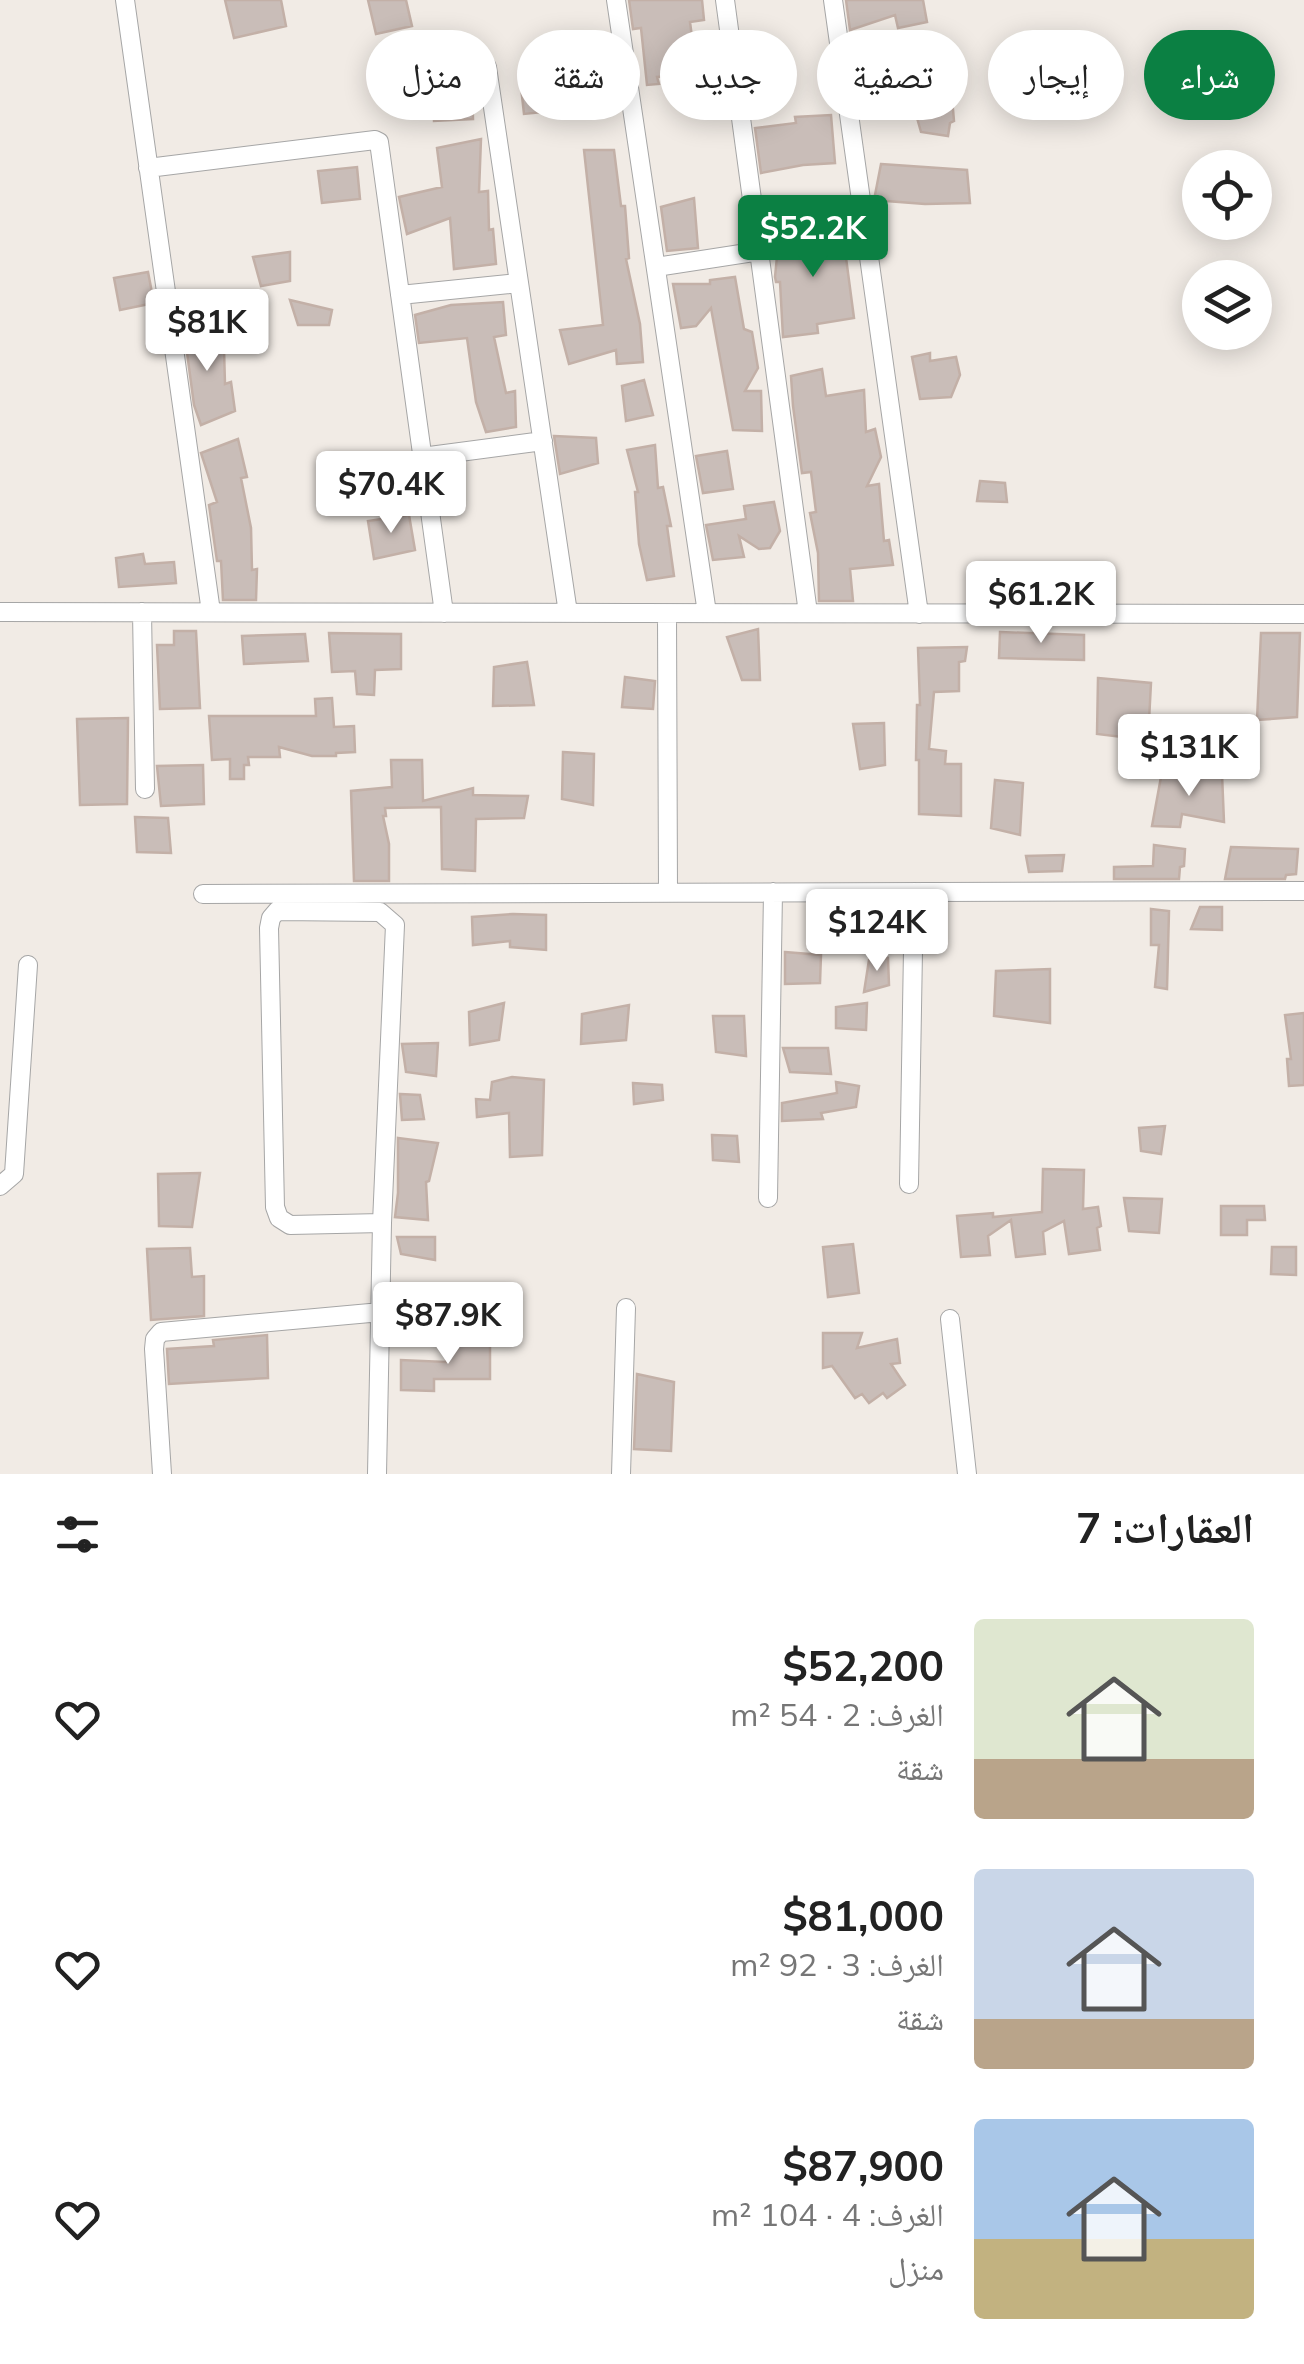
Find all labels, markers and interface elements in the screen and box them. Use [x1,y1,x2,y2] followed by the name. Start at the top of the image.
[366,30,497,120] chip: منزل
[517,30,640,120] chip: شقة
[660,30,797,120] chip: جديد
[817,30,968,120] chip: تصفية
[988,30,1124,120] chip: إيجار
[1144,30,1275,120] chip: شراء
[1182,150,1272,350] map controls
[1182,150,1272,240] button: locate
[732,195,894,280] pin: $52.2K
[760,207,866,247] text: $52.2K
[1182,260,1272,350] button: layers
[148,289,266,374] pin: $81K
[168,301,246,341] text: $81K
[310,451,472,536] pin: $70.4K
[338,463,444,503] text: $70.4K
[960,561,1122,646] pin: $61.2K
[988,573,1094,613] text: $61.2K
[1119,714,1259,799] pin: $131K
[1140,726,1238,766] text: $131K
[807,889,947,974] pin: $124K
[828,901,926,941] text: $124K
[367,1282,529,1367] pin: $87.9K
[395,1294,501,1334] text: $87.9K
[1076,1501,1254,1554] text: العقارات: 7
[50,1507,105,1562] icon: filters
[782,1639,944,1692] text: $52,200
[1054,1659,1174,1779] icon: home
[50,1692,105,1747] icon: heart
[730,1694,944,1734] text: الغرف: 2 · 54 m²
[896,1748,944,1788] text: شقة
[782,1889,944,1942] text: $81,000
[1054,1909,1174,2029] icon: home
[50,1942,105,1997] icon: heart
[730,1944,944,1984] text: الغرف: 3 · 92 m²
[896,1998,944,2038] text: شقة
[782,2139,944,2192] text: $87,900
[1054,2159,1174,2279] icon: home
[50,2192,105,2247] icon: heart
[711,2194,944,2234] text: الغرف: 4 · 104 m²
[888,2248,944,2288] text: منزل

